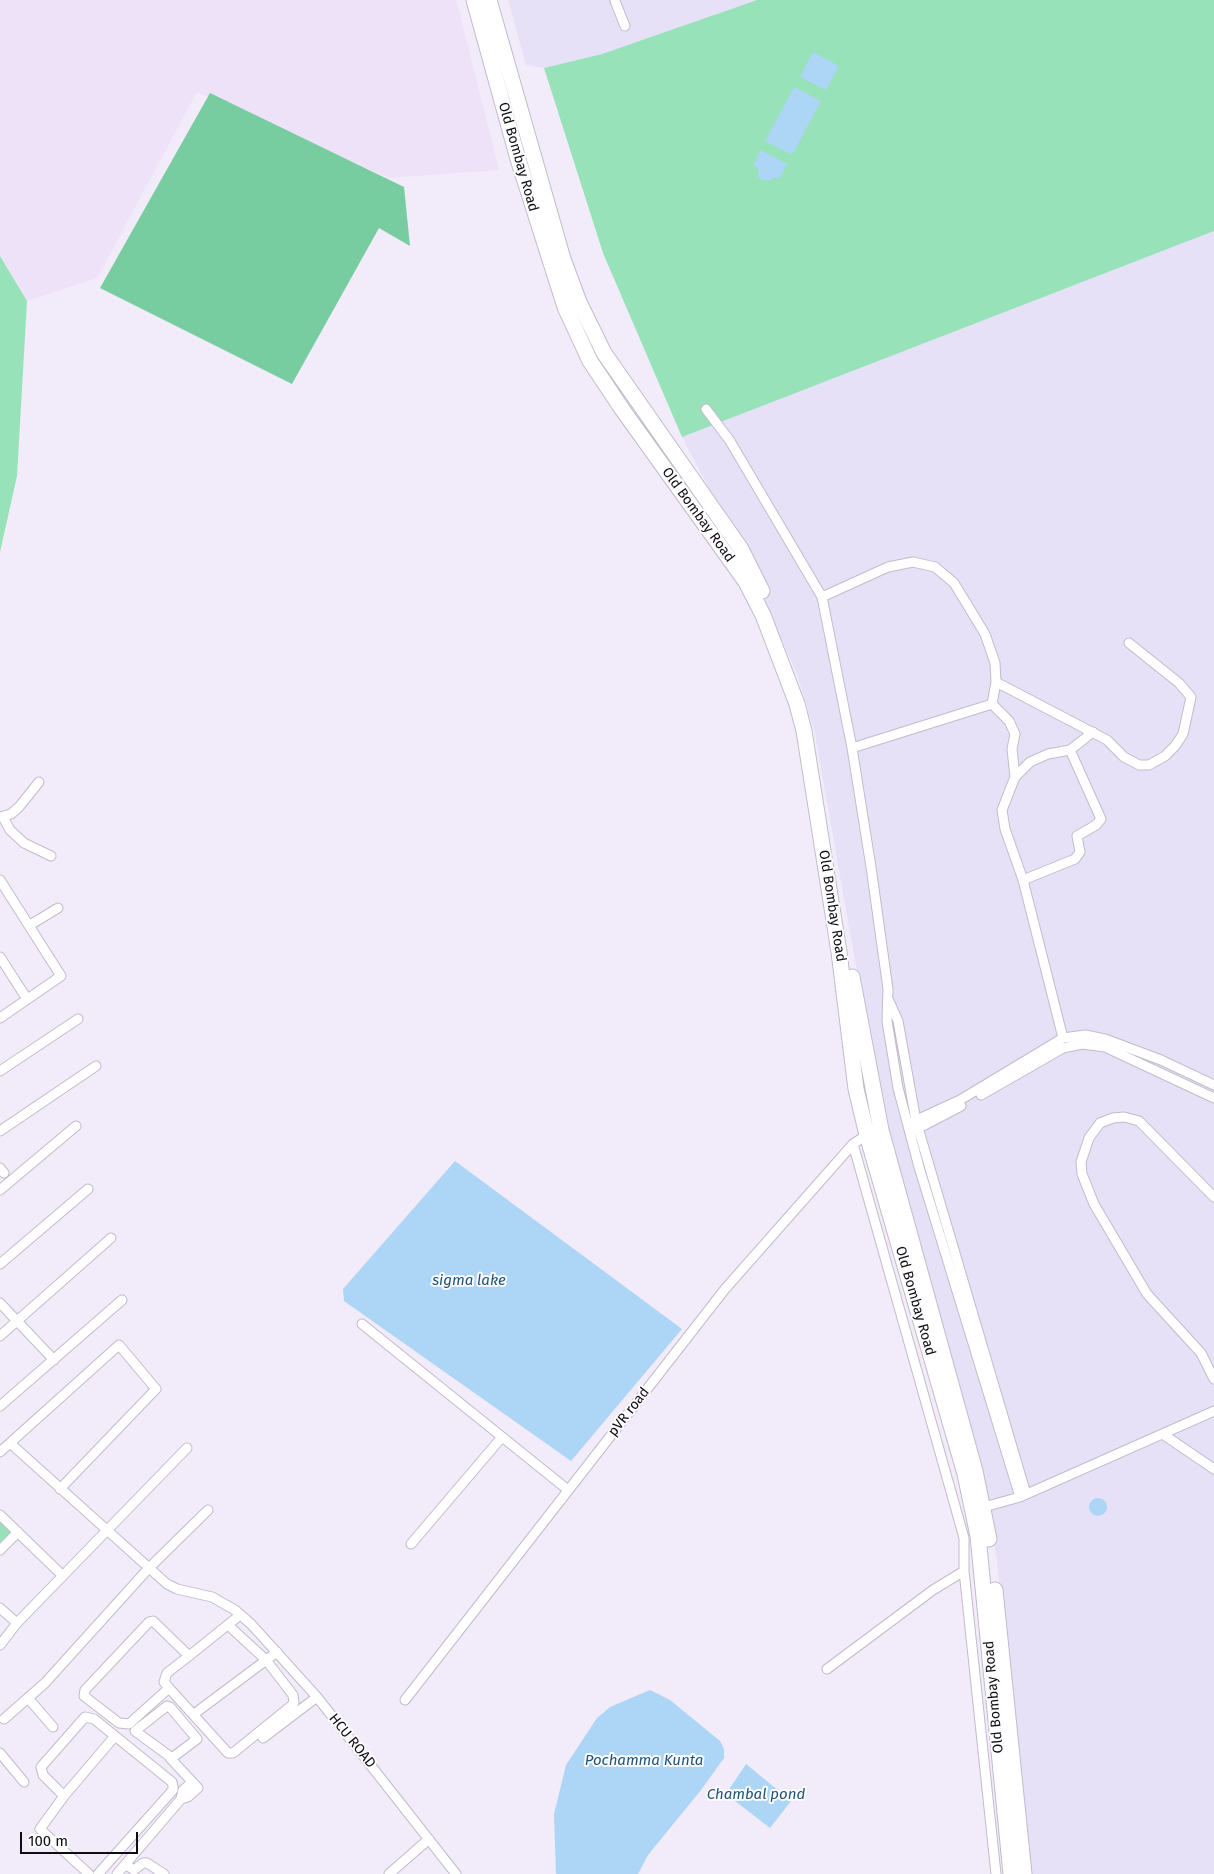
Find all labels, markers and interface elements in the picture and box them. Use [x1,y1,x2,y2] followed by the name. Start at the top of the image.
[494,100,542,214] street label: Old Bombay Road
[658,464,738,566] street label: Old Bombay Road
[815,849,849,963] street label: Old Bombay Road
[891,1244,939,1358] street label: Old Bombay Road
[432,1272,506,1290] water label: sigma lake
[605,1384,653,1440] street label: pVR road
[981,1640,1007,1754] street label: Old Bombay Road
[325,1710,379,1772] street label: HCU ROAD
[585,1752,703,1770] water label: Pochamma Kunta
[707,1786,805,1804] water label: Chambal pond
[22,1822,140,1854] scale bar
[28,1832,68,1850] text: 100 m

